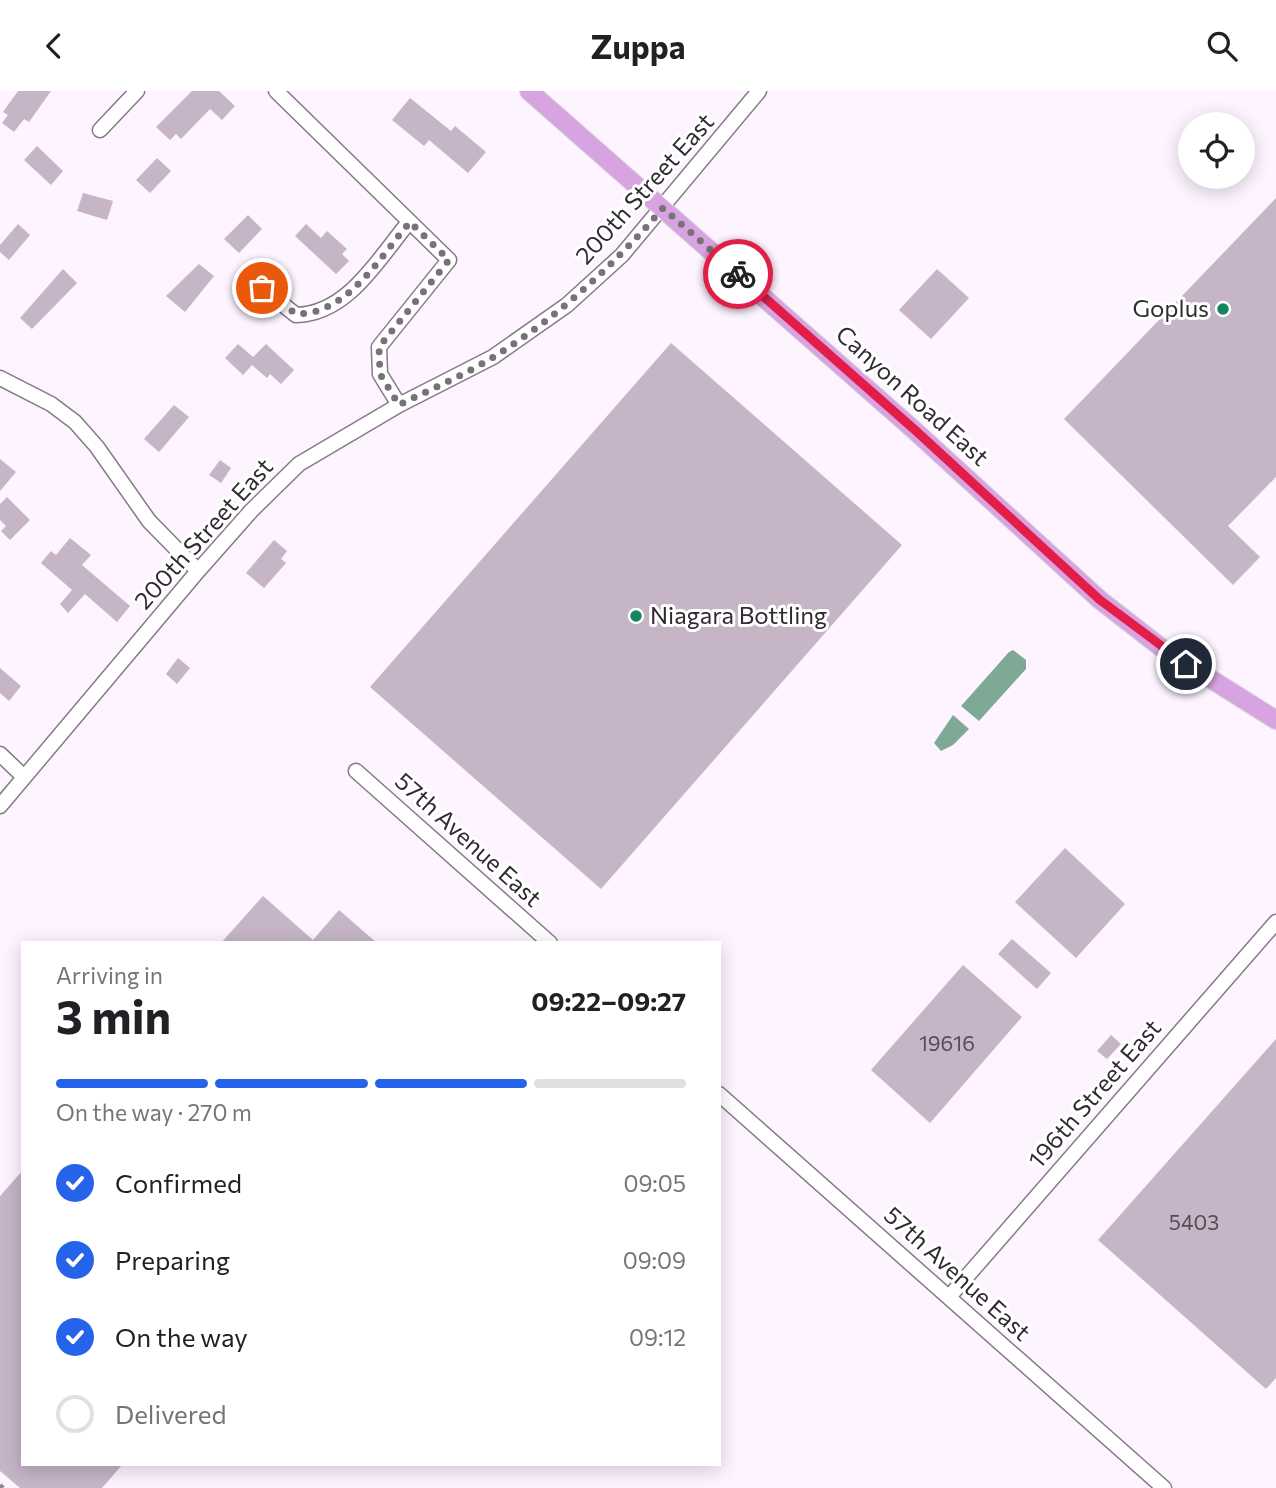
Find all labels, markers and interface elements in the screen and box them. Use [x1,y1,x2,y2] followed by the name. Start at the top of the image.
[591,26,686,66] text: Zuppa
[35,27,73,65] icon: back
[1203,27,1241,65] icon: search
[569,107,719,269] street label: 200th Street East
[1178,112,1255,189] map controls
[1178,112,1255,189] button: locate
[703,239,773,309] courier
[719,255,757,293] icon: bike
[232,258,292,318] pin
[243,269,281,307] icon: bag
[1132,293,1209,322] place label: Goplus
[1215,301,1231,317] marker: Goplus
[831,319,995,471] street label: Canyon Road East
[128,452,278,614] street label: 200th Street East
[650,600,827,629] place label: Niagara Bottling
[628,608,644,624] marker: Niagara Bottling
[1156,634,1216,694] pin
[1167,645,1205,683] icon: home
[390,766,548,912] street label: 57th Avenue East
[56,961,163,989] text: Arriving in
[531,985,686,1016] text: 09:22–09:27
[56,987,171,1043] text: 3 min
[1021,1013,1166,1173] street label: 196th Street East
[919,1030,975,1055] house number: 19616
[56,1098,252,1126] text: On the way · 270 m
[56,1164,94,1202] icon: check
[115,1167,242,1198] text: Confirmed
[623,1169,686,1197] text: 09:05
[879,1200,1037,1346] street label: 57th Avenue East
[1169,1209,1219,1234] house number: 5403
[56,1241,94,1279] icon: check
[115,1244,230,1275] text: Preparing
[623,1246,686,1274] text: 09:09
[56,1318,94,1356] icon: check
[115,1321,248,1352] text: On the way
[629,1323,686,1351] text: 09:12
[115,1398,226,1429] text: Delivered

